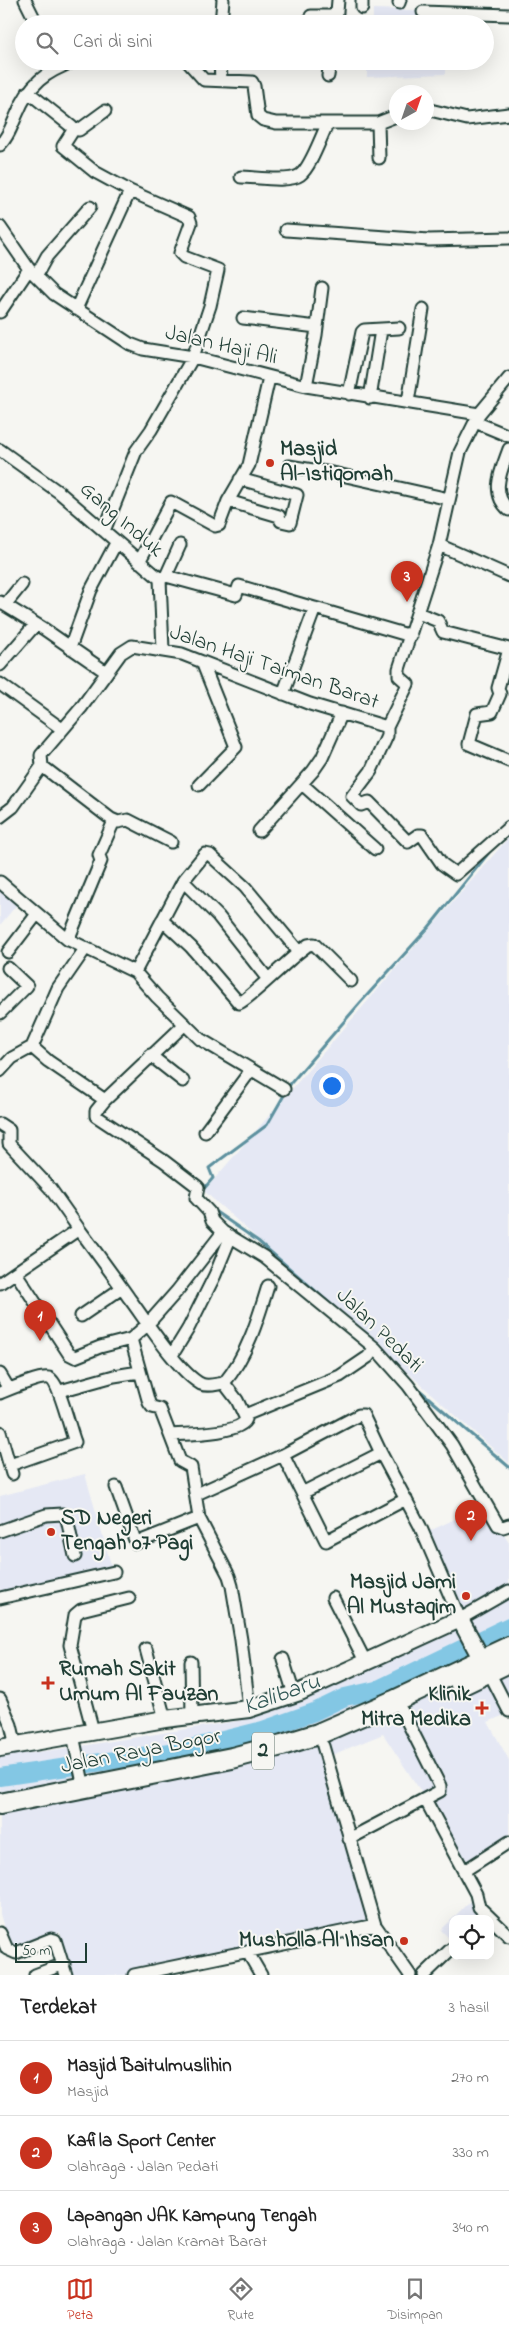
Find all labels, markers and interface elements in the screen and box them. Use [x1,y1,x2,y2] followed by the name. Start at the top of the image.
[15,15,494,70] search box
[33,29,61,57] icon: search
[73,29,152,56] text: Cari di sini
[389,85,434,130] north arrow
[162,318,280,374] street label: Jalan Haji Ali
[280,434,393,491] place label: Masjid Al-Istiqomah
[264,457,276,469] marker: Masjid Al-Istiqomah
[71,474,170,567] street label: Gang Induk
[391,561,423,602] pin: 3
[165,617,384,719] street label: Jalan Haji Taiman Barat
[319,1073,345,1099] your location
[328,1281,430,1381] street label: Jalan Pedati
[24,1300,56,1341] pin: 1
[455,1500,487,1541] pin: 2
[61,1503,193,1561] place label: SD Negeri Tengah 07 Pagi
[45,1526,57,1538] marker: SD Negeri Tengah 07 Pagi
[347,1567,456,1624] place label: Masjid Jami Al Mustaqim
[460,1590,472,1602] marker: Masjid Jami Al Mustaqim
[59,1654,219,1711] place label: Rumah Sakit Umum Al Fauzan
[239,1665,326,1725] water label: Kalibaru
[41,1676,55,1690] marker: Rumah Sakit Umum Al Fauzan
[361,1679,472,1736] place label: Klinik Mitra Medika
[475,1701,489,1715] marker: Klinik Mitra Medika
[58,1721,224,1784] street label: Jalan Raya Bogor
[252,1732,274,1770] road number: 2
[449,1915,494,1960] map controls
[449,1915,494,1960] button: locate
[239,1925,394,1957] place label: Musholla Al Ihsan
[398,1935,410,1947] marker: Musholla Al Ihsan
[15,1940,88,1963] scale bar
[22,1941,50,1962] text: 50 m
[20,1993,97,2023] text: Terdekat
[448,1996,489,2020] text: 3 hasil
[67,2053,232,2080] text: Masjid Baitulmuslihin
[33,2066,39,2090] text: 1
[451,2066,489,2090] text: 270 m
[67,2080,109,2104] text: Masjid
[67,2128,215,2155] text: Kafila Sport Center
[32,2141,40,2165] text: 2
[452,2141,489,2165] text: 330 m
[67,2155,218,2179] text: Olahraga · Jalan Pedati
[67,2203,317,2230] text: Lapangan JAK Kampung Tengah
[33,2216,39,2240] text: 3
[452,2216,489,2240] text: 340 m
[67,2230,267,2254] text: Olahraga · Jalan Kramat Barat
[66,2275,94,2326] tab: Peta
[227,2275,255,2326] tab: Rute
[387,2275,443,2326] tab: Disimpan

